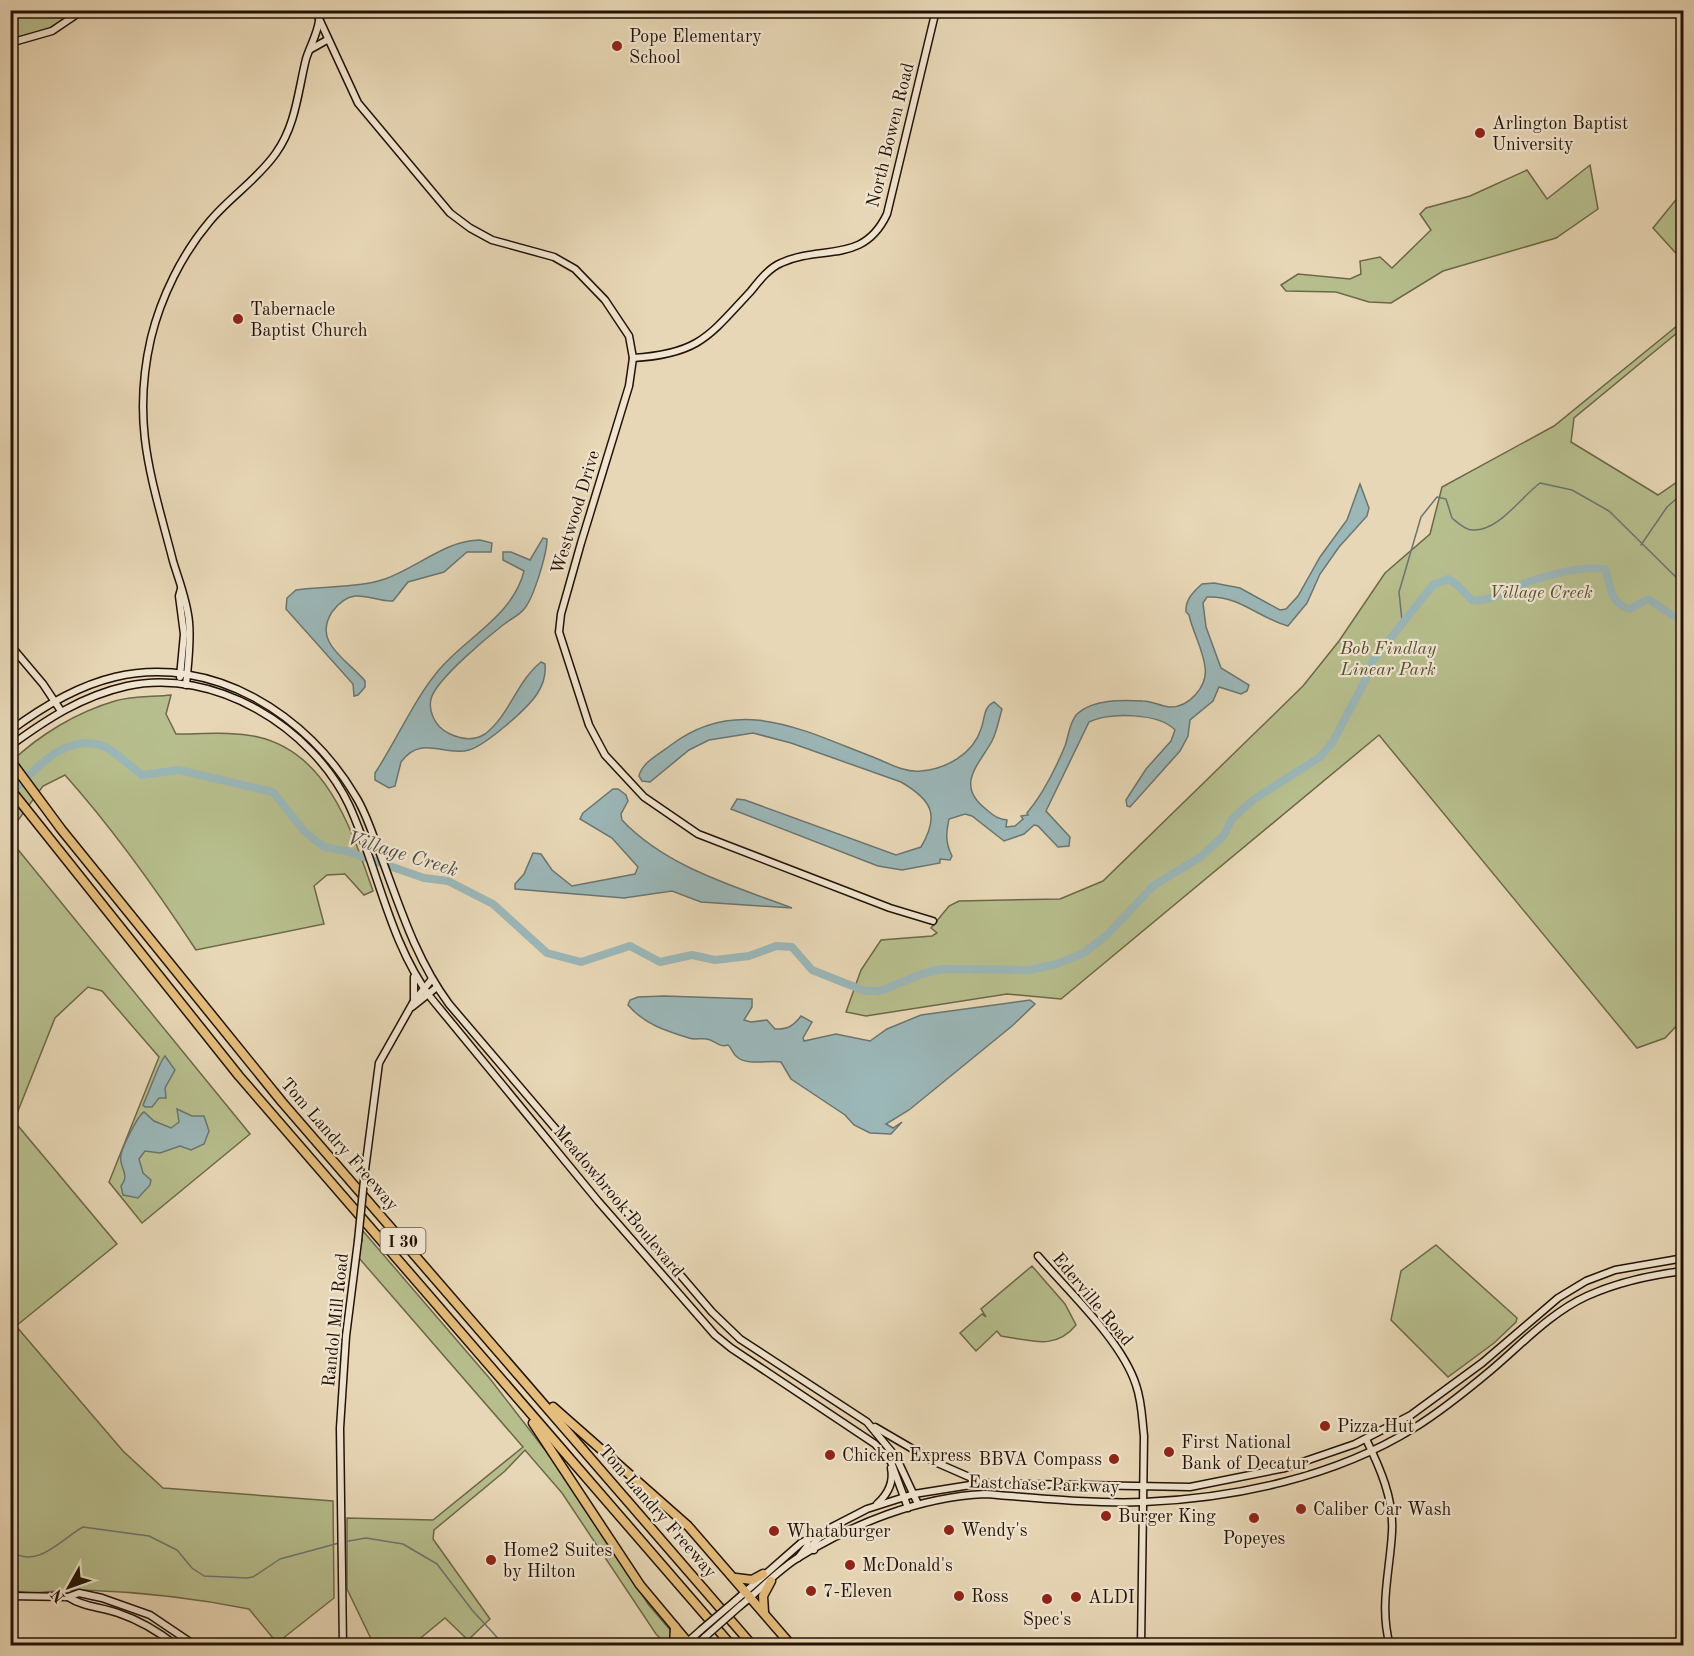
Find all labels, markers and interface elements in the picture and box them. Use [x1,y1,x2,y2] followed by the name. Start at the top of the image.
[629,28,762,67] place label: Pope Elementary School
[610,39,624,53] marker: Pope Elementary School
[864,61,918,210] street label: North Bowen Road
[1492,115,1628,154] place label: Arlington Baptist University
[1473,126,1487,140] marker: Arlington Baptist University
[250,301,368,340] place label: Tabernacle Baptist Church
[231,312,245,326] marker: Tabernacle Baptist Church
[549,448,603,576] street label: Westwood Drive
[1489,584,1593,602] park label: Village Creek
[1339,640,1437,679] park label: Bob Findlay Linear Park
[345,829,461,881] water label: Village Creek
[277,1075,402,1215] street label: Tom Landry Freeway
[550,1122,687,1281] street label: Meadowbrook Boulevard
[380,1228,426,1254] road number: I 30
[1048,1250,1136,1349] street label: Ederville Road
[320,1252,352,1388] street label: Randol Mill Road
[1337,1418,1414,1436] place label: Pizza Hut
[1318,1419,1332,1433] marker: Pizza Hut
[1181,1434,1309,1473] place label: First National Bank of Decatur
[595,1442,720,1582] street label: Tom Landry Freeway
[1162,1445,1176,1459] marker: First National Bank of Decatur
[842,1447,972,1465] place label: Chicken Express
[823,1448,837,1462] marker: Chicken Express
[979,1451,1102,1469] place label: BBVA Compass
[1107,1452,1121,1466] marker: BBVA Compass
[968,1473,1121,1497] street label: Eastchase Parkway
[1313,1501,1451,1519] place label: Caliber Car Wash
[1294,1502,1308,1516] marker: Caliber Car Wash
[1118,1508,1216,1526] place label: Burger King
[1099,1509,1113,1523] marker: Burger King
[1247,1511,1261,1525] marker: Popeyes
[961,1522,1028,1540] place label: Wendy's
[786,1523,891,1541] place label: Whataburger
[942,1523,956,1537] marker: Wendy's
[767,1524,781,1538] marker: Whataburger
[1223,1530,1285,1548] place label: Popeyes
[503,1542,612,1581] place label: Home2 Suites by Hilton
[484,1553,498,1567] marker: Home2 Suites by Hilton
[39,1557,99,1617] north arrow
[862,1557,953,1575] place label: McDonald's
[843,1558,857,1572] marker: McDonald's
[823,1583,893,1601] place label: 7-Eleven
[804,1584,818,1598] marker: 7-Eleven
[48,1585,69,1605] text: N
[971,1588,1009,1606] place label: Ross
[952,1589,966,1603] marker: Ross
[1088,1589,1135,1607] place label: ALDI
[1069,1590,1083,1604] marker: ALDI
[1040,1592,1054,1606] marker: Spec's
[1023,1611,1072,1629] place label: Spec's

